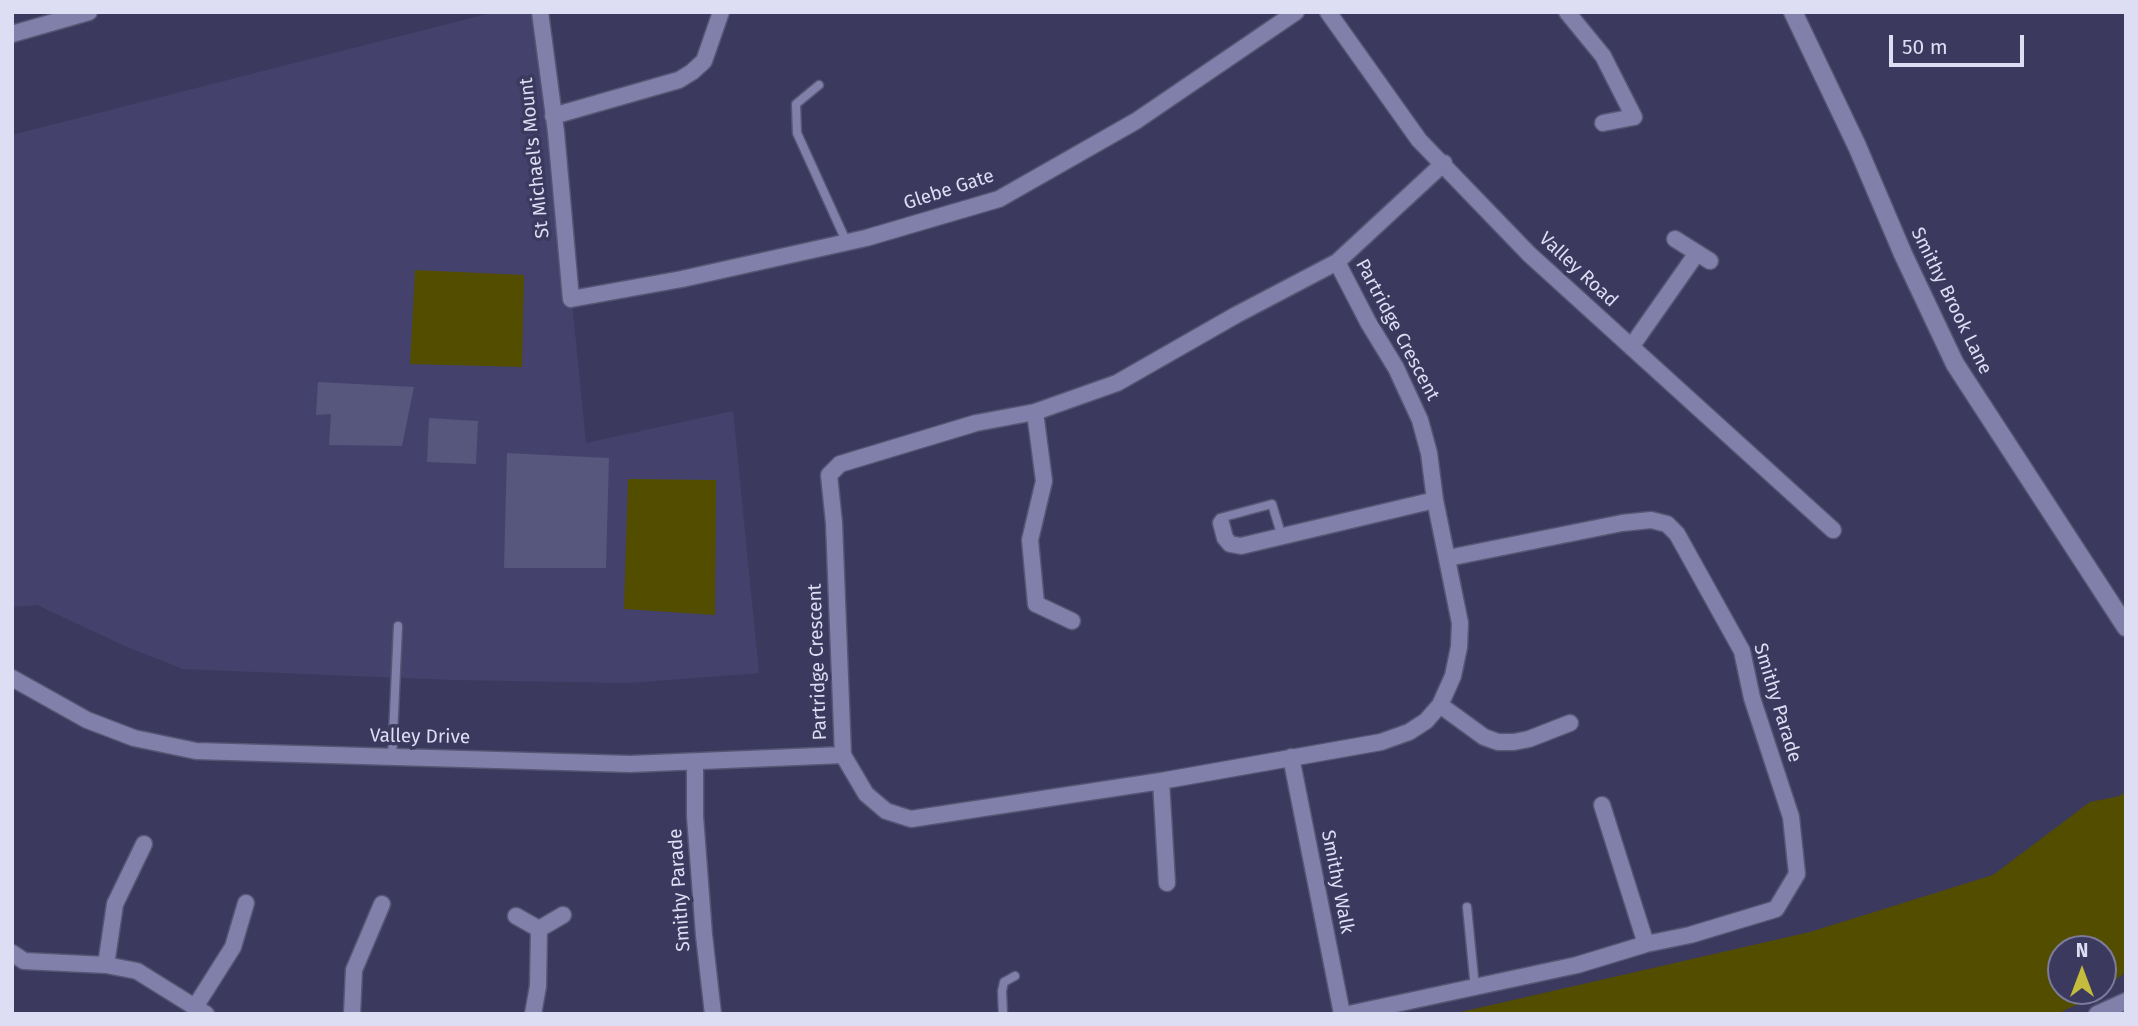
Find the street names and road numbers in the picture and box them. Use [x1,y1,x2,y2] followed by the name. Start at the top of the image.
[515,77,555,239] street label: St Michael's Mount
[901,165,997,215] street label: Glebe Gate
[1906,224,1996,378] street label: Smithy Brook Lane
[1534,228,1622,312] street label: Valley Road
[1350,255,1444,405] street label: Partridge Crescent
[804,583,832,741] street label: Partridge Crescent
[1748,641,1806,765] street label: Smithy Parade
[370,725,470,749] street label: Valley Drive
[664,828,696,952] street label: Smithy Parade
[1316,828,1358,936] street label: Smithy Walk

